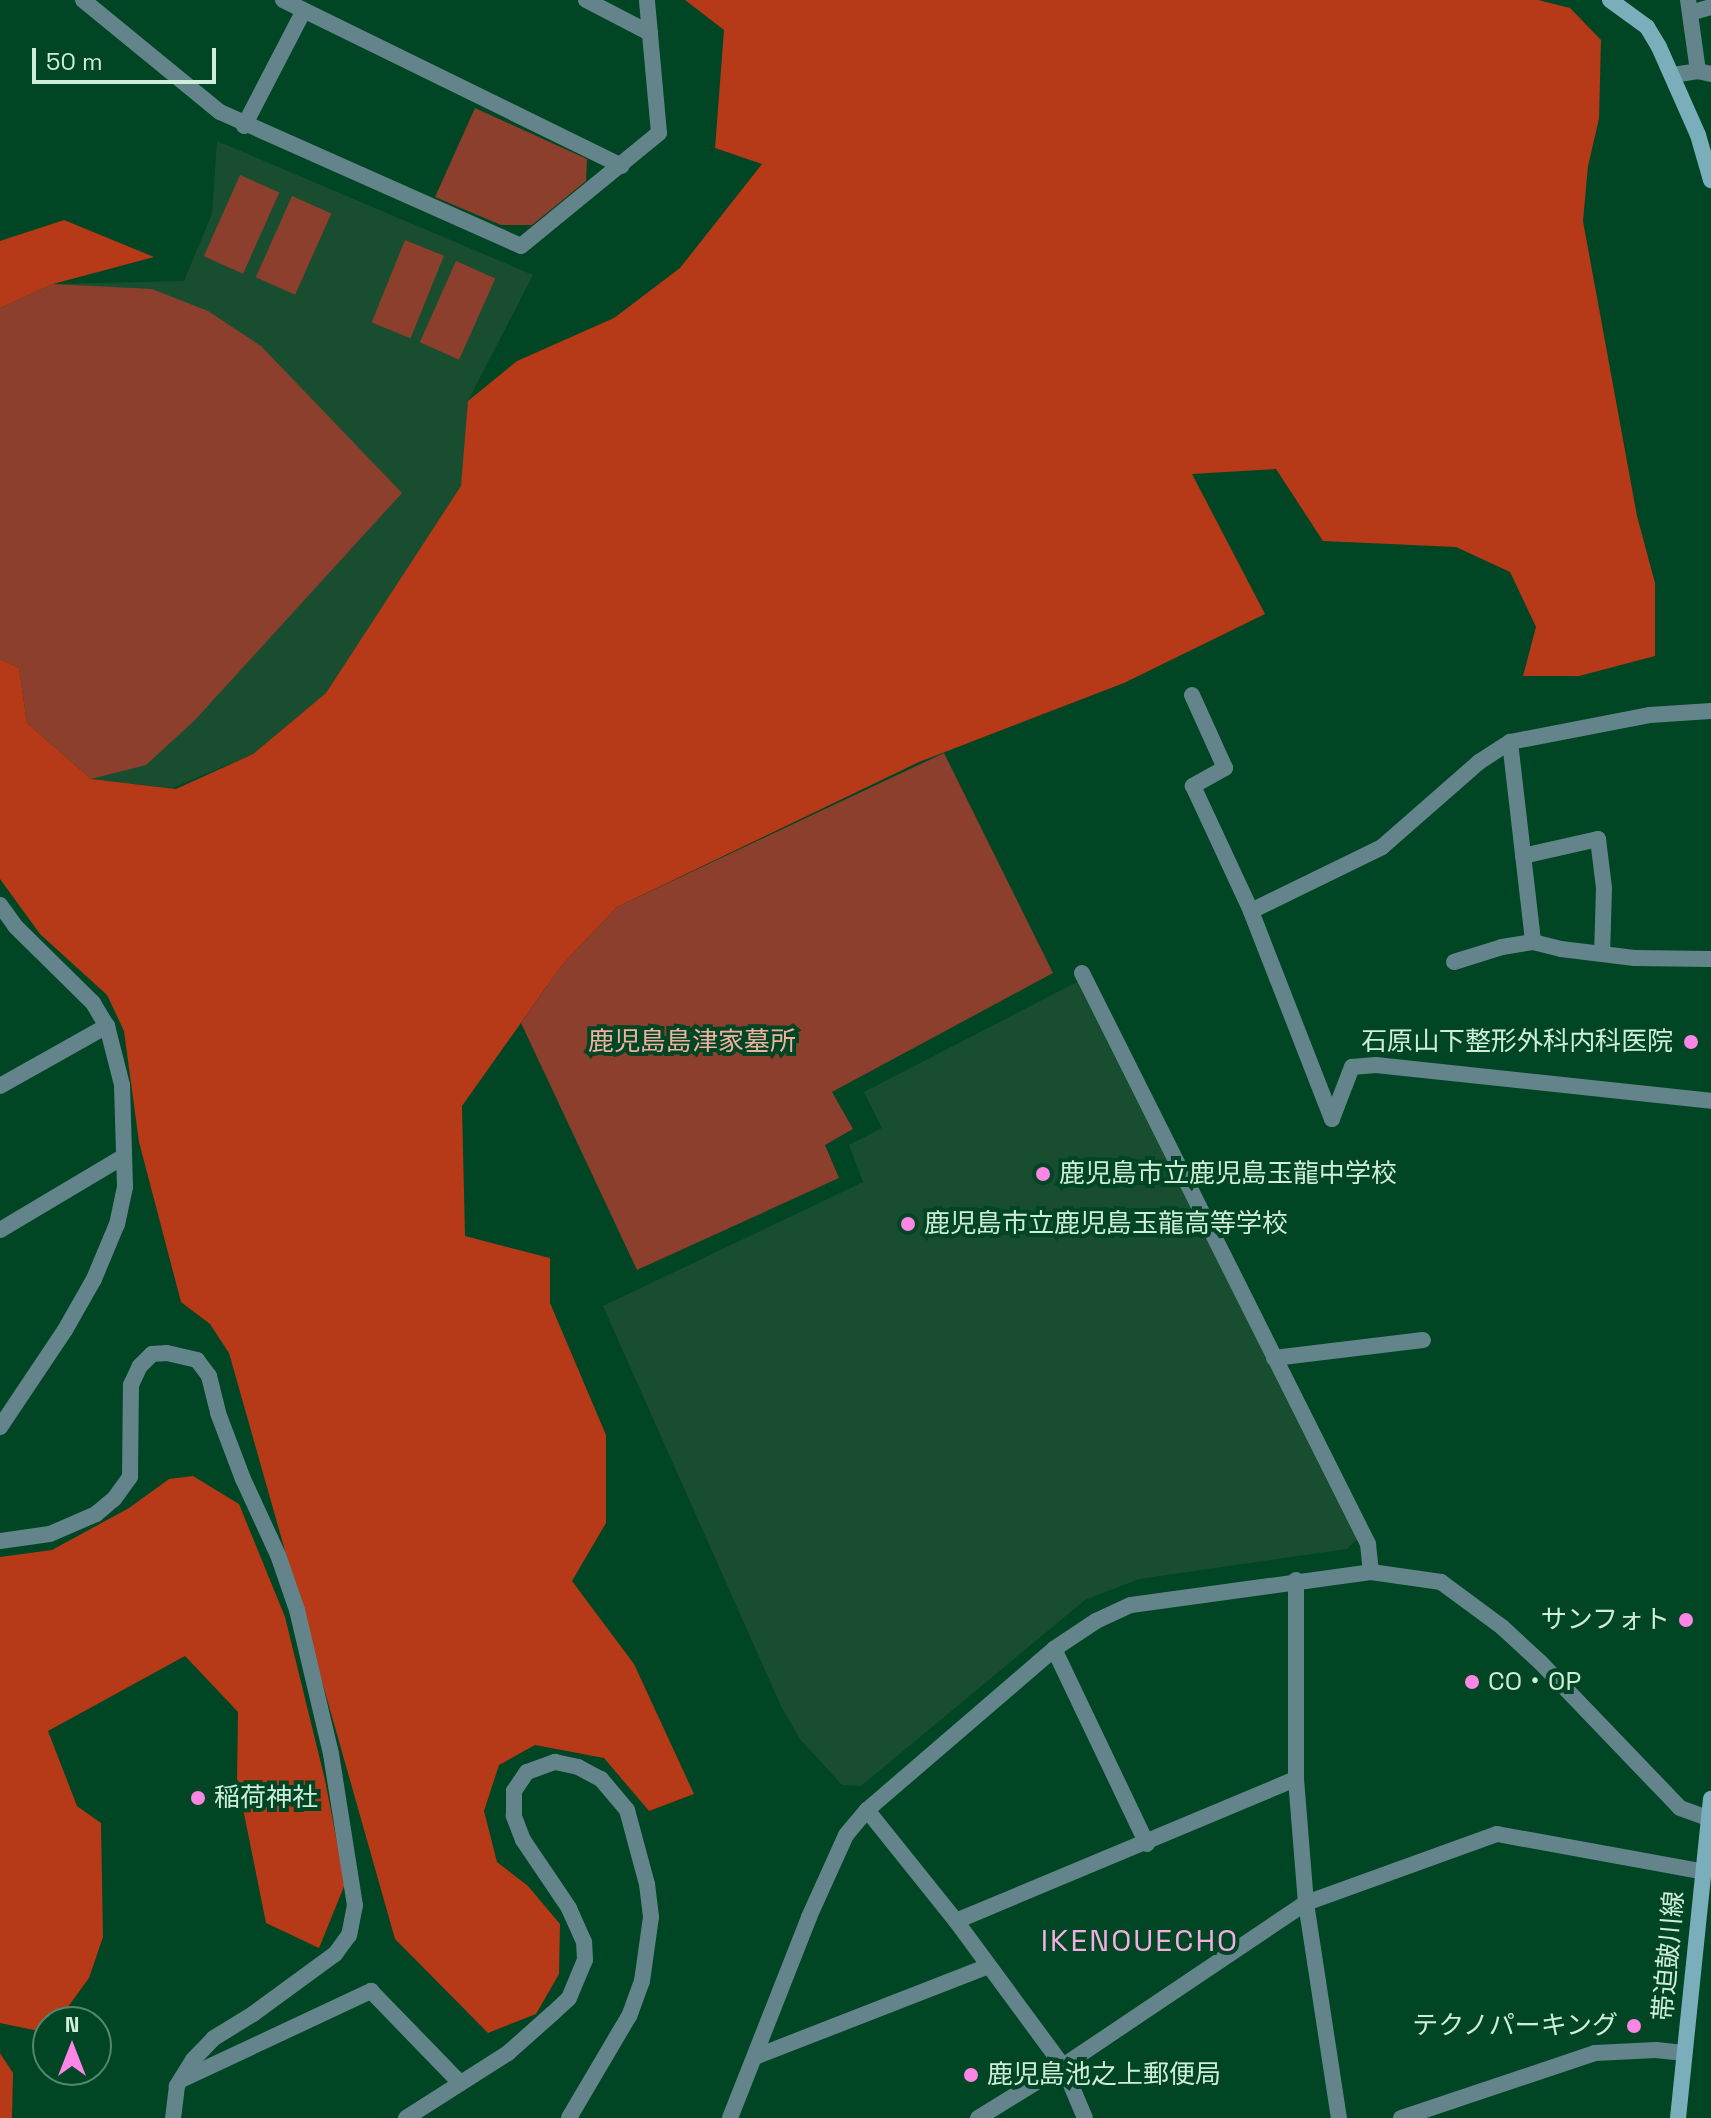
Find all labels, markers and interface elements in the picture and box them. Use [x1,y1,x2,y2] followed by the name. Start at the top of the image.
[36,32,220,82] scale bar
[46,46,103,77] text: 50 m
[588,1026,796,1058] park label: 鹿児島島津家墓所
[1361,1026,1673,1058] place label: 石原山下整形外科内科医院
[1680,1031,1702,1053] marker: 石原山下整形外科内科医院
[1059,1158,1397,1190] place label: 鹿児島市立鹿児島玉龍中学校
[1034,1165,1052,1183] marker: 鹿児島市立鹿児島玉龍中学校
[924,1208,1288,1240] place label: 鹿児島市立鹿児島玉龍高等学校
[899,1215,917,1233] marker: 鹿児島市立鹿児島玉龍高等学校
[1540,1604,1670,1636] place label: サンフォト
[1677,1611,1695,1629] marker: サンフォト
[1488,1666,1581,1698] place label: CO・OP
[1463,1673,1481,1691] marker: CO・OP
[214,1782,318,1814] place label: 稲荷神社
[189,1789,207,1807] marker: 稲荷神社
[1648,1890,1690,2022] street label: 帯迫皷川線
[1041,1923,1239,1959] district label: IKENOUECHO
[32,2006,112,2086] north arrow
[65,2010,79,2038] text: N
[1410,2010,1618,2042] place label: テクノパーキング
[1625,2017,1643,2035] marker: テクノパーキング
[987,2059,1221,2091] place label: 鹿児島池之上郵便局
[962,2066,980,2084] marker: 鹿児島池之上郵便局

